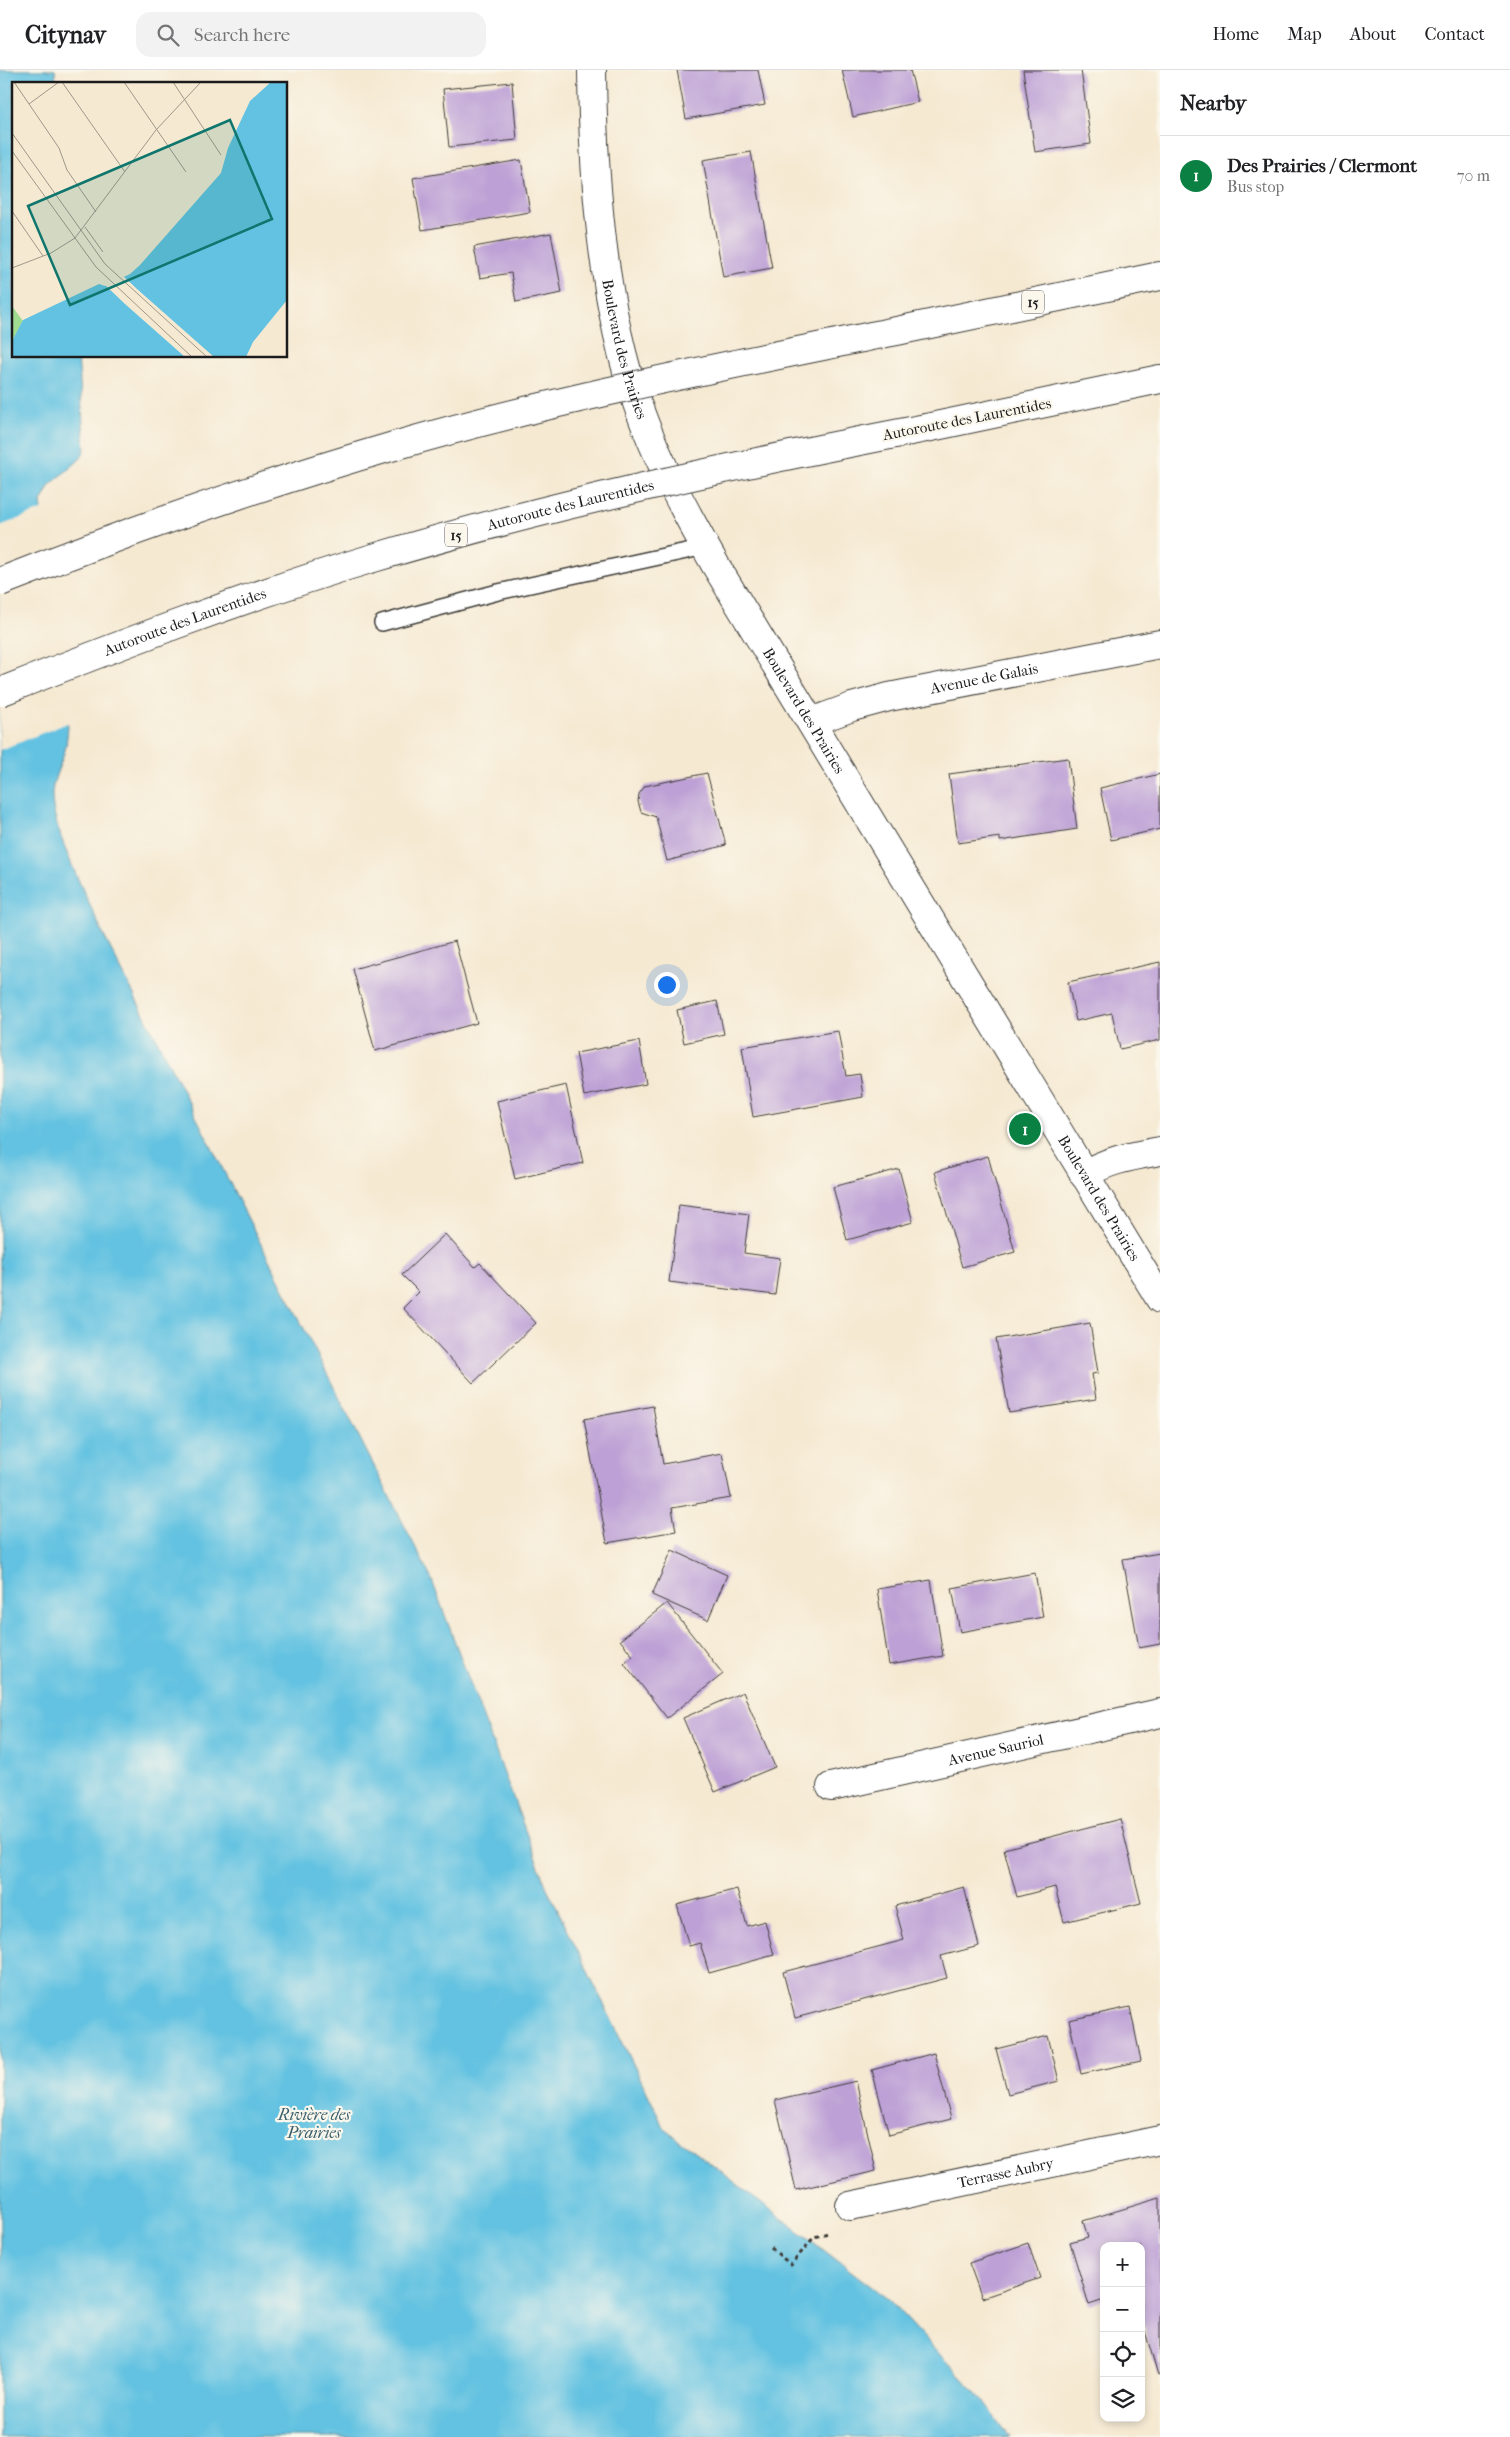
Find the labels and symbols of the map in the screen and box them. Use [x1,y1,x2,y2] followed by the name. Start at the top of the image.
[12,82,288,358] inset map
[598,278,651,422] street label: Boulevard des Prairies
[1022,290,1044,313] road number: 15
[880,394,1053,444] street label: Autoroute des Laurentides
[484,476,656,535] street label: Autoroute des Laurentides
[445,524,467,546] road number: 15
[101,584,269,660] street label: Autoroute des Laurentides
[759,645,849,777] street label: Boulevard des Prairies
[928,659,1040,698] street label: Avenue de Galais
[654,972,680,998] your location
[1009,1110,1041,1148] pin: 1
[1054,1132,1144,1265] street label: Boulevard des Prairies
[946,1730,1045,1770] street label: Avenue Sauriol
[277,2105,351,2142] water label: Rivière des Prairies
[956,2154,1056,2192] street label: Terrasse Aubry

